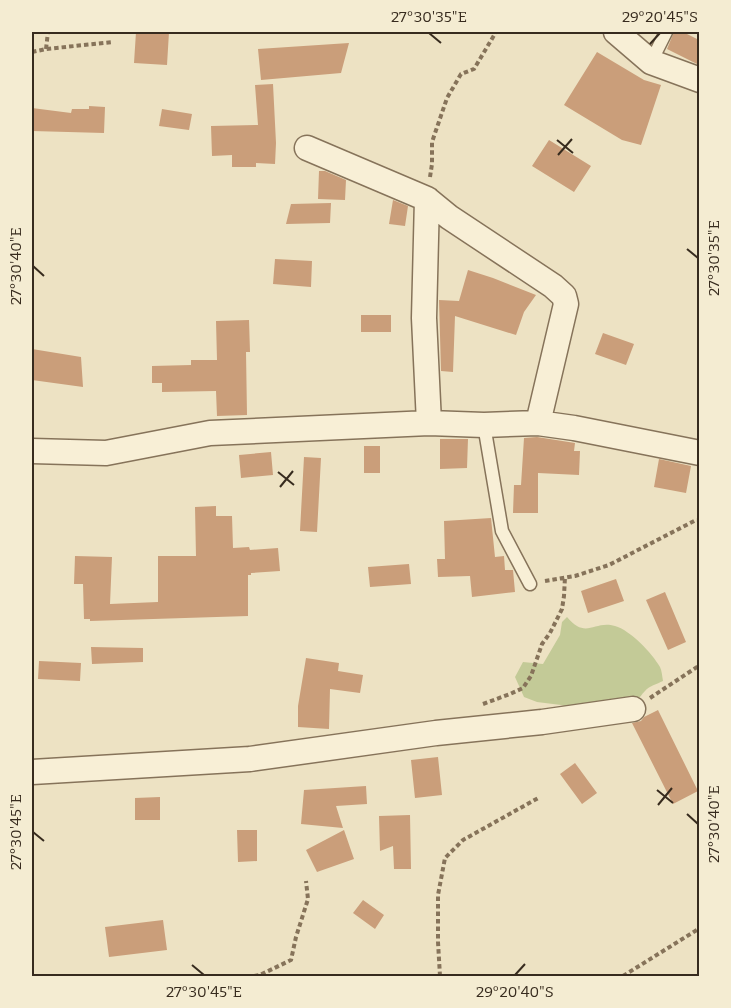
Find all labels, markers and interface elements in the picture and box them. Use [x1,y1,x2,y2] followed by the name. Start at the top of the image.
[391,8,467,26] text: 27°30'35"E
[622,8,698,26] text: 29°20'45"S
[705,220,723,296] text: 27°30'35"E
[7,227,25,305] text: 27°30'40"E
[705,785,723,863] text: 27°30'40"E
[7,794,25,870] text: 27°30'45"E
[166,983,242,1001] text: 27°30'45"E
[476,983,554,1001] text: 29°20'40"S

